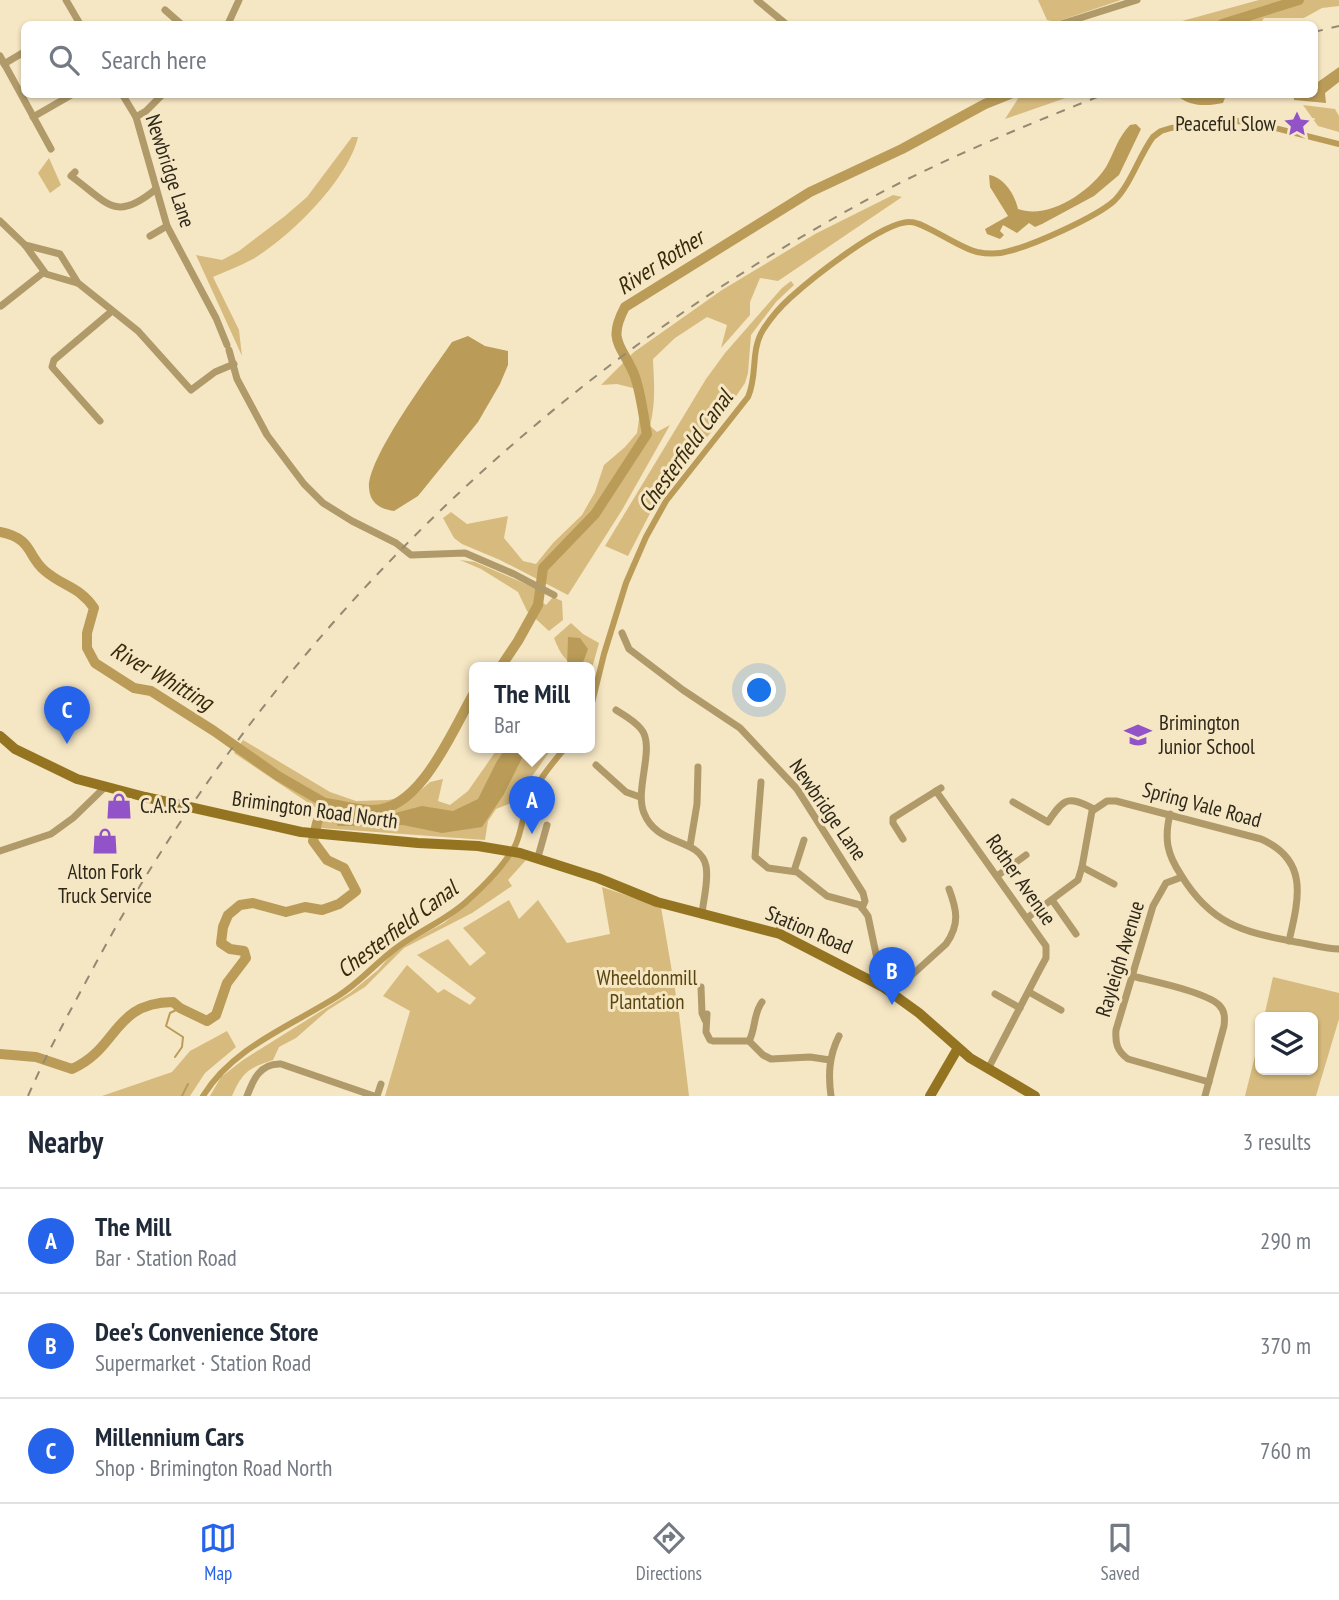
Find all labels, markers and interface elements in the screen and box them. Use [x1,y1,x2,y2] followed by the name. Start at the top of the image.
[21,21,1318,98] search box
[45,41,83,79] icon: search
[101,43,207,76] text: Search here
[1282,109,1312,139] place icon: Peaceful Slow
[1175,110,1277,137] place label: Peaceful Slow
[139,111,201,231] street label: Newbridge Lane
[611,221,712,300] water label: River Rother
[631,382,740,517] water label: Chesterfield Canal
[106,635,220,718] water label: River Whitting
[469,662,595,753] popup
[742,673,776,707] your location
[494,677,570,710] text: The Mill
[44,686,90,744] pin: C
[1158,709,1255,760] place label: Brimington Junior School
[494,710,520,739] text: Bar
[1123,720,1153,750] school or university icon: Brimington Junior School
[784,754,873,866] street label: Newbridge Lane
[509,776,555,834] pin: A
[1140,776,1264,833] street label: Spring Vale Road
[231,785,400,834] street label: Brimington Road North
[104,791,134,821] shop icon: C.A.R.S
[140,792,190,819] place label: C.A.R.S
[90,826,120,856] shop icon: Alton Fork Truck Service
[980,829,1063,930] street label: Rother Avenue
[58,858,152,909] place label: Alton Fork Truck Service
[331,872,465,983] water label: Chesterfield Canal
[1089,898,1150,1020] street label: Rayleigh Avenue
[762,899,857,960] street label: Station Road
[869,947,915,1005] pin: B
[597,964,698,1015] park label: Wheeldonmill Plantation
[1255,1012,1318,1075] map controls
[1255,1012,1318,1075] button: layers
[28,1122,103,1161] text: Nearby
[1243,1127,1311,1156] text: 3 results
[95,1210,171,1243] text: The Mill
[45,1226,57,1255] text: A
[1260,1226,1311,1255] text: 290 m
[95,1243,237,1272] text: Bar · Station Road
[95,1315,319,1348] text: Dee's Convenience Store
[45,1331,57,1360] text: B
[1260,1331,1311,1360] text: 370 m
[95,1348,311,1377] text: Supermarket · Station Road
[95,1420,244,1453] text: Millennium Cars
[46,1436,56,1465] text: C
[1260,1436,1311,1465] text: 760 m
[95,1453,332,1482] text: Shop · Brimington Road North
[199,1519,237,1585] tab: Map
[636,1519,702,1585] tab: Directions
[1101,1519,1140,1585] tab: Saved

